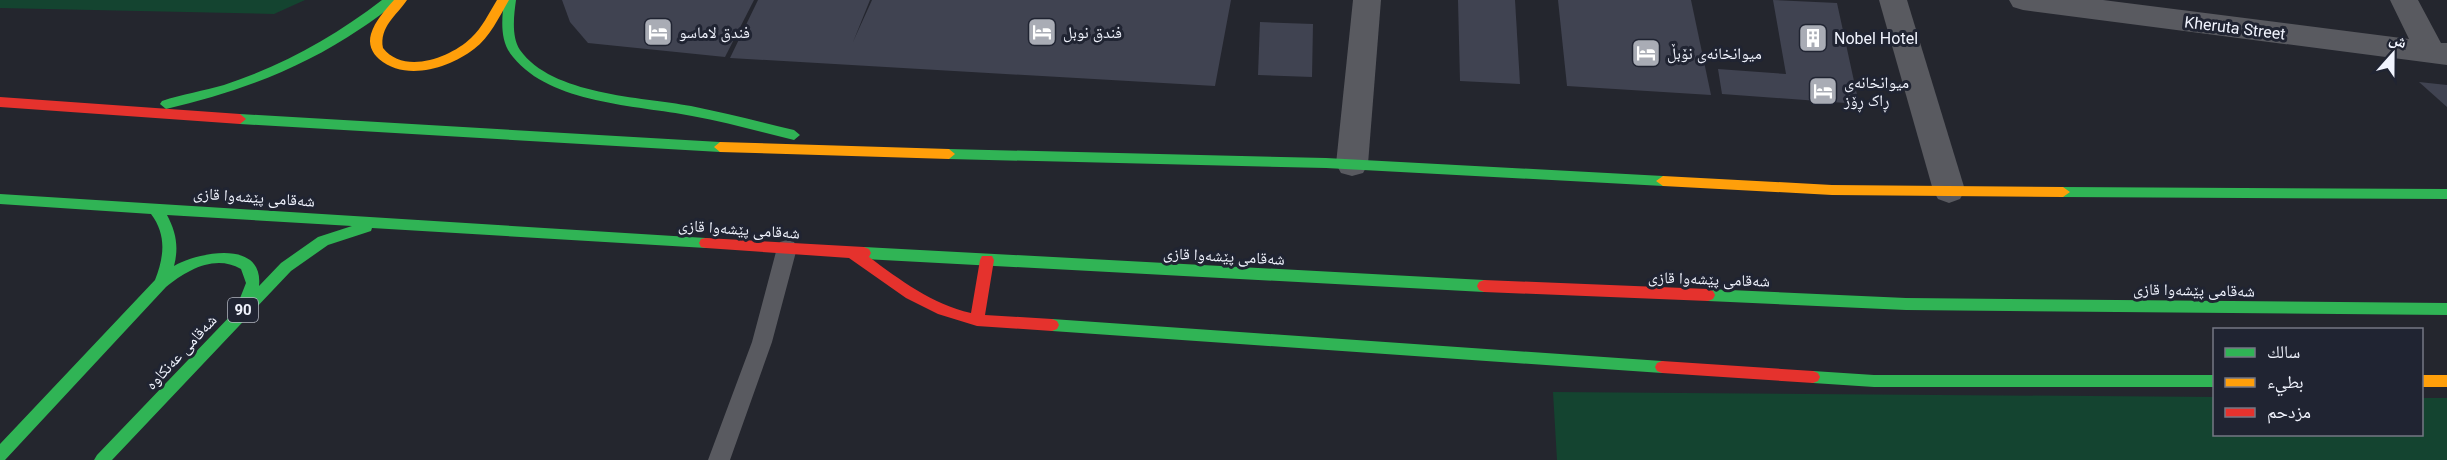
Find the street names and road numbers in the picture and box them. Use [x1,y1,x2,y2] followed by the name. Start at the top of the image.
[2183,12,2287,44] street label: Kheruta Street
[192,183,316,212] street label: شەقامی پێشەوا قازی
[677,215,801,244] street label: شەقامی پێشەوا قازی
[1163,243,1285,270] street label: شەقامی پێشەوا قازی
[1648,267,1770,292] street label: شەقامی پێشەوا قازی
[2133,279,2255,302] street label: شەقامی پێشەوا قازی
[228,298,258,322] road number: 90
[141,310,221,394] street label: شەقامی عەنکاوە

